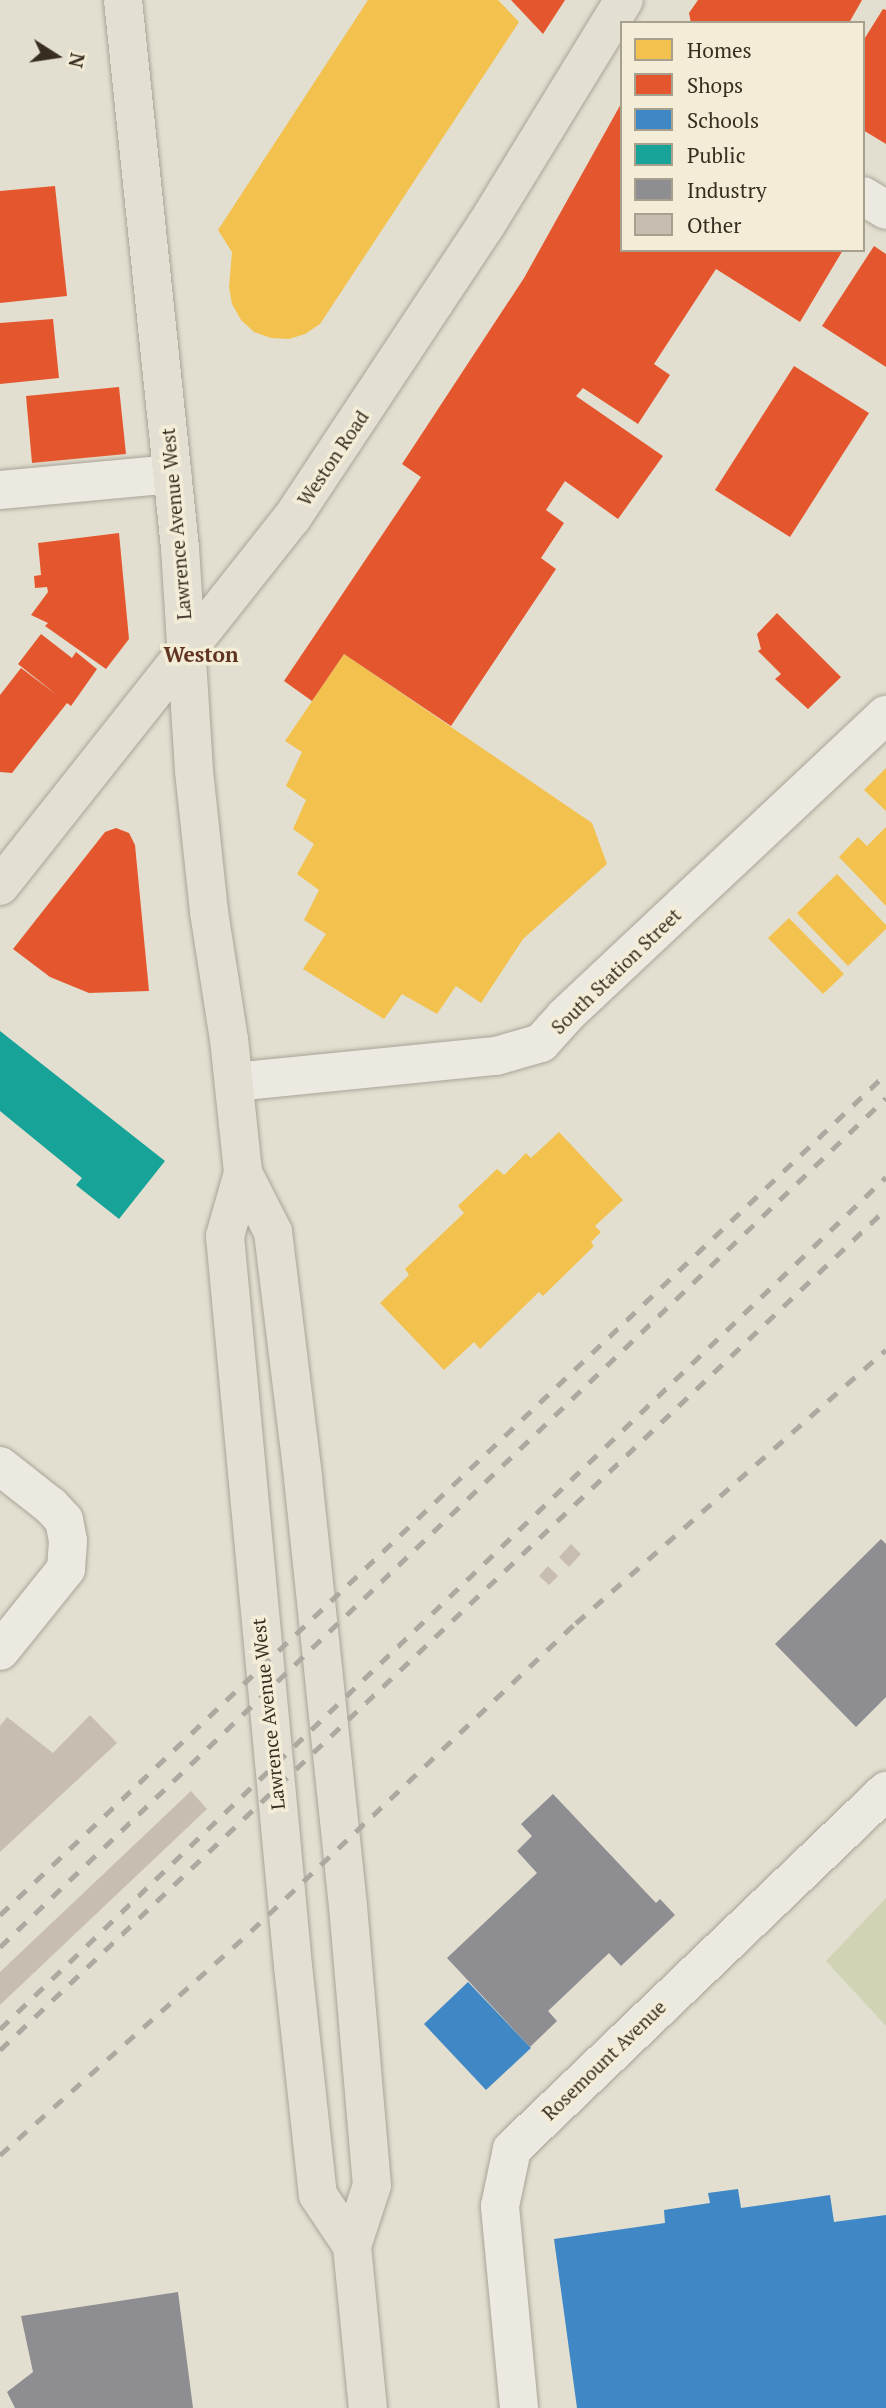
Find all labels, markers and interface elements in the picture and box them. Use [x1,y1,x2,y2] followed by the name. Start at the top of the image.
[21,21,91,91] north arrow
[620,21,865,252] legend
[687,36,752,64] text: Homes
[63,51,91,70] text: N
[687,71,743,99] text: Shops
[687,106,759,134] text: Schools
[687,141,745,169] text: Public
[687,176,767,204] text: Industry
[687,211,741,239] text: Other
[293,406,373,510] street label: Weston Road
[156,427,196,621] street label: Lawrence Avenue West
[163,641,239,667] district label: Weston
[547,903,685,1039] street label: South Station Street
[247,1617,289,1811] street label: Lawrence Avenue West
[537,1995,671,2125] street label: Rosemount Avenue

